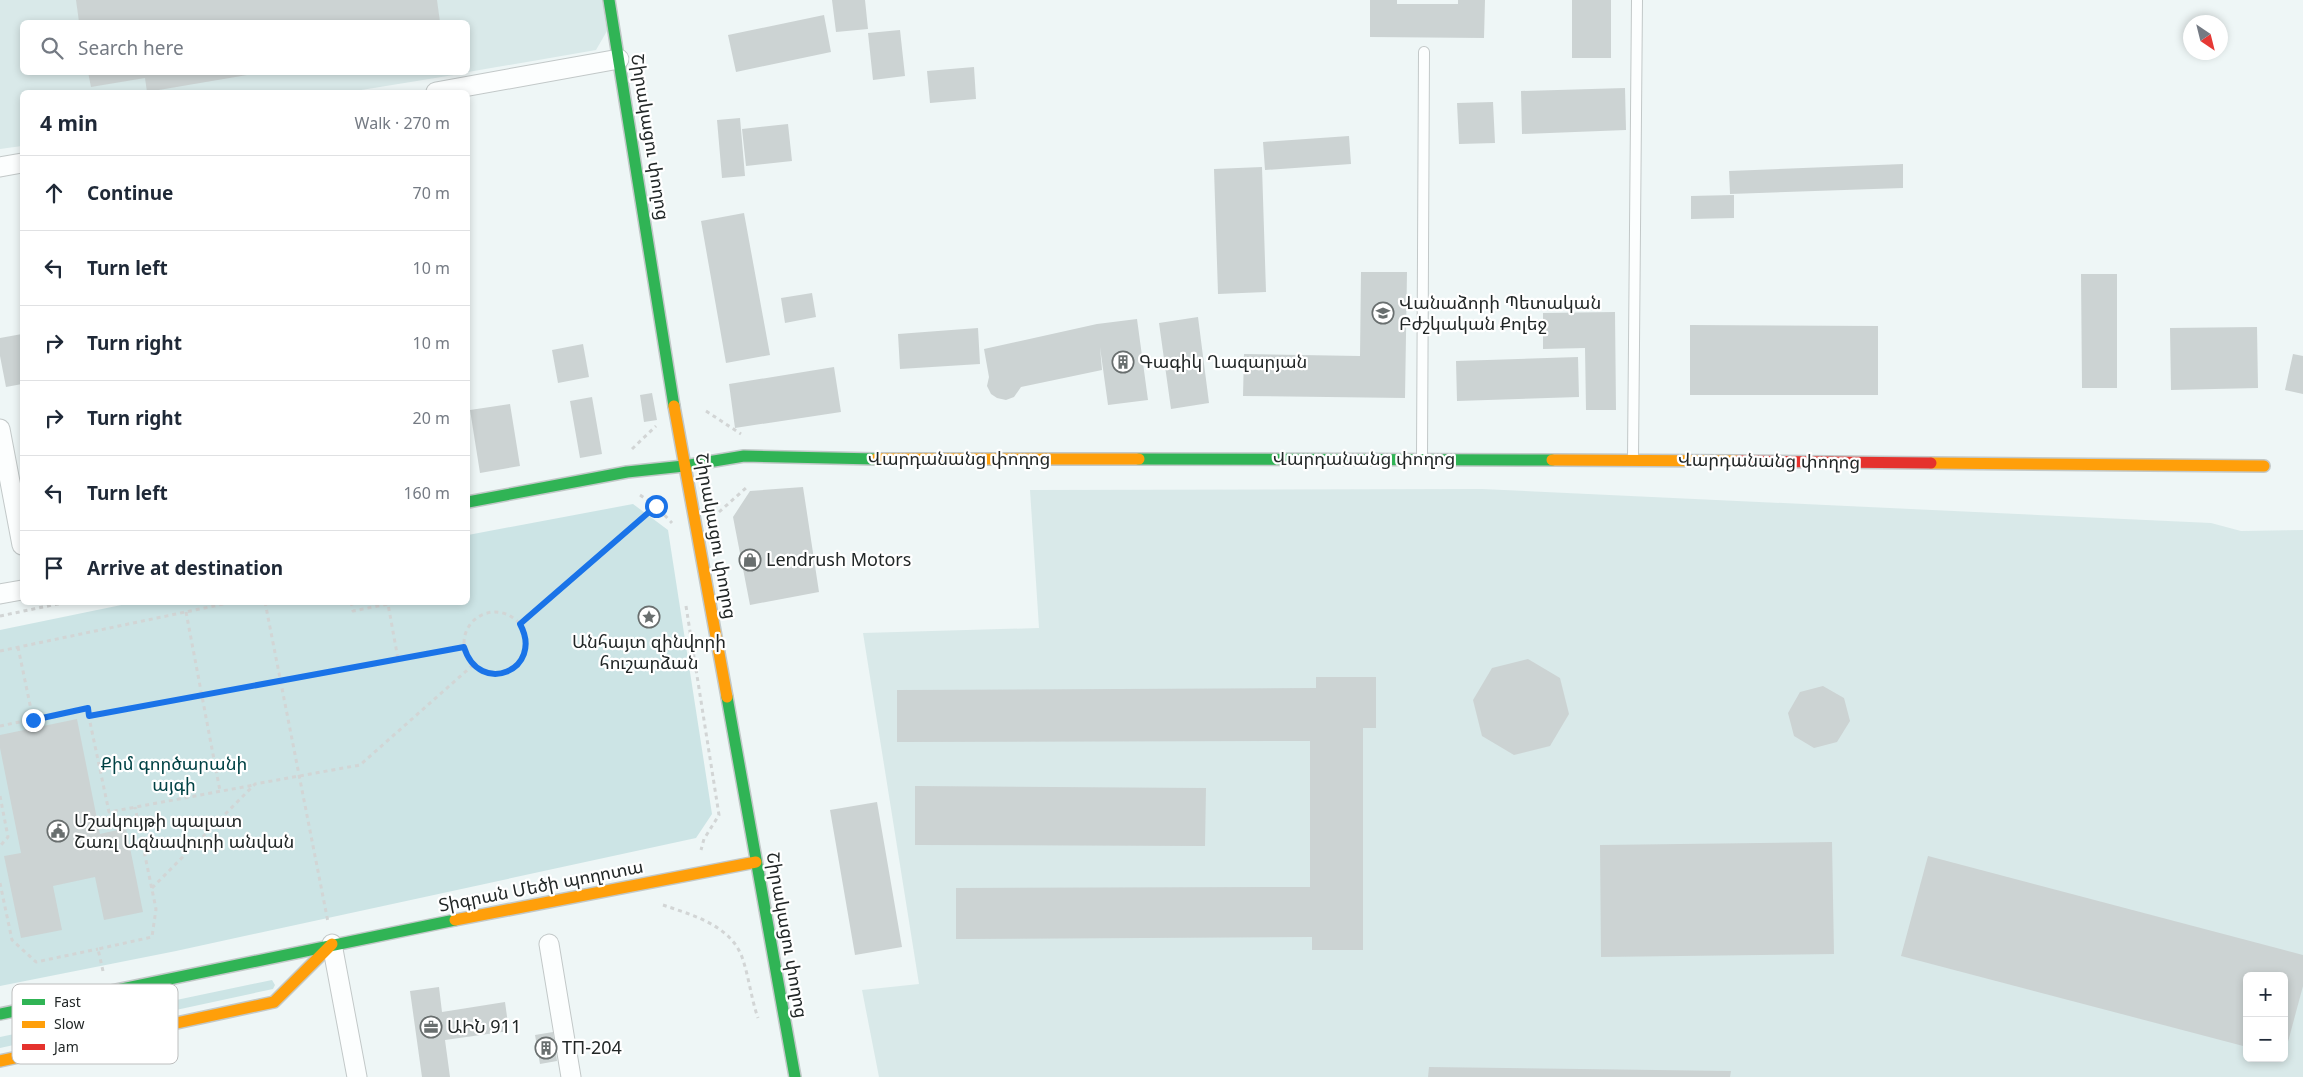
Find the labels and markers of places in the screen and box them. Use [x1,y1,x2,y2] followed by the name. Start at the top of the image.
[1399,290,1601,335] place label: Վանաձորի Պետական Բժշկական Քոլեջ
[1371,301,1395,325] school or university icon: Վանաձորի Պետական Բժշկական Քոլեջ
[1139,349,1307,373] place label: Գագիկ Ղազարյան
[1111,350,1135,374] building icon: Գագիկ Ղազարյան
[766,547,911,571] place label: Lendrush Motors
[738,548,762,572] shop icon: Lendrush Motors
[637,605,661,629] place icon: Անհայտ զինվորի հուշարձան
[572,629,726,674] place label: Անհայտ զինվորի հուշարձան
[74,808,294,853] place label: Մշակույթի պալատ Շառլ Ազնավուրի անվան
[46,819,70,843] public building icon: Մշակույթի պալատ Շառլ Ազնավուրի անվան
[447,1014,521,1038] place label: ԱԻՆ 911
[419,1015,443,1039] office icon: ԱԻՆ 911
[562,1035,622,1059] place label: ТП-204
[534,1036,558,1060] building icon: ТП-204

